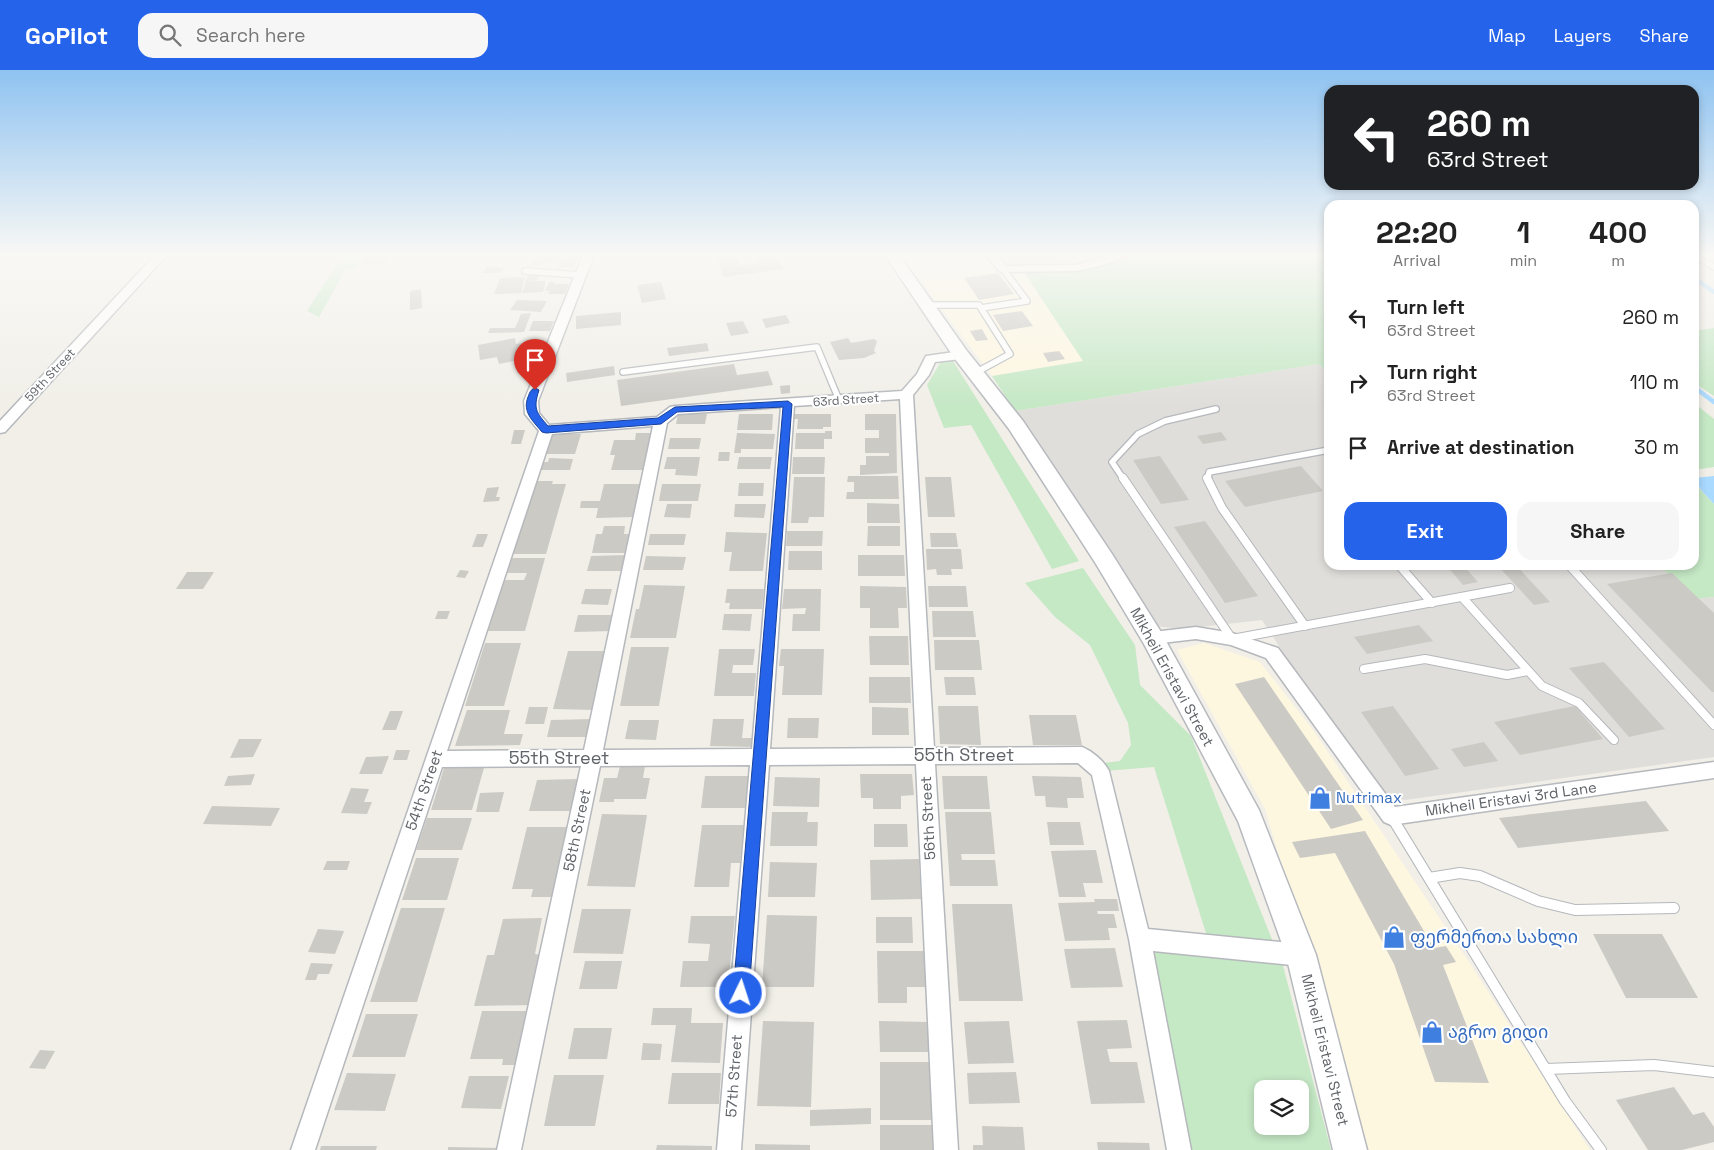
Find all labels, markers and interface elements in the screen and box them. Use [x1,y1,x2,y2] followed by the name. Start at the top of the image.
[138,13,488,58] search box
[25,20,108,51] text: GoPilot
[156,21,184,49] icon: search
[196,23,306,48] text: Search here
[1488,24,1526,47] text: Map
[1554,24,1611,47] text: Layers
[1639,24,1689,47] text: Share
[1427,102,1531,146] text: 260 m
[1344,105,1409,170] icon: left
[1427,145,1549,173] text: 63rd Street
[1376,213,1458,252] text: 22:20
[1517,213,1530,252] text: 1
[1589,213,1647,252] text: 400
[1393,250,1441,271] text: Arrival
[1510,250,1537,271] text: min
[1611,250,1625,271] text: m
[1387,295,1465,320] text: Turn left
[1344,304,1372,332] icon: left
[1623,305,1679,330] text: 260 m
[1387,320,1476,341] text: 63rd Street
[514,339,556,390] pin
[21,345,79,405] street label: 59th Street
[521,346,549,374] icon: arrive
[1387,360,1477,385] text: Turn right
[1344,369,1372,397] icon: right
[1630,370,1679,395] text: 110 m
[1387,385,1476,406] text: 63rd Street
[812,390,880,410] street label: 63rd Street
[1344,434,1372,462] icon: arrive
[1387,435,1575,460] text: Arrive at destination
[1634,435,1679,460] text: 30 m
[1344,502,1507,560] button: Exit
[1517,502,1679,560] button: Share
[1126,604,1219,750] street label: Mikheil Eristavi Street
[914,743,1014,766] street label: 55th Street
[509,746,609,769] street label: 55th Street
[401,747,446,833] street label: 54th Street
[916,776,939,860] street label: 56th Street
[1424,777,1598,820] street label: Mikheil Eristavi 3rd Lane
[1307,785,1333,811] shop icon: Nutrimax
[558,787,595,873] street label: 58th Street
[1336,788,1402,807] place label: Nutrimax
[1381,924,1407,950] shop icon: ფერმერთა სახლი
[1410,925,1578,948] place label: ფერმერთა სახლი
[714,966,766,1018] position arrow
[1297,972,1354,1128] street label: Mikheil Eristavi Street
[1419,1019,1445,1045] shop icon: აგრო გიდი
[1448,1020,1548,1043] place label: აგრო გიდი
[721,1034,746,1118] street label: 57th Street
[1254,1080,1309,1135] map controls
[1254,1080,1309,1135] button: layers

